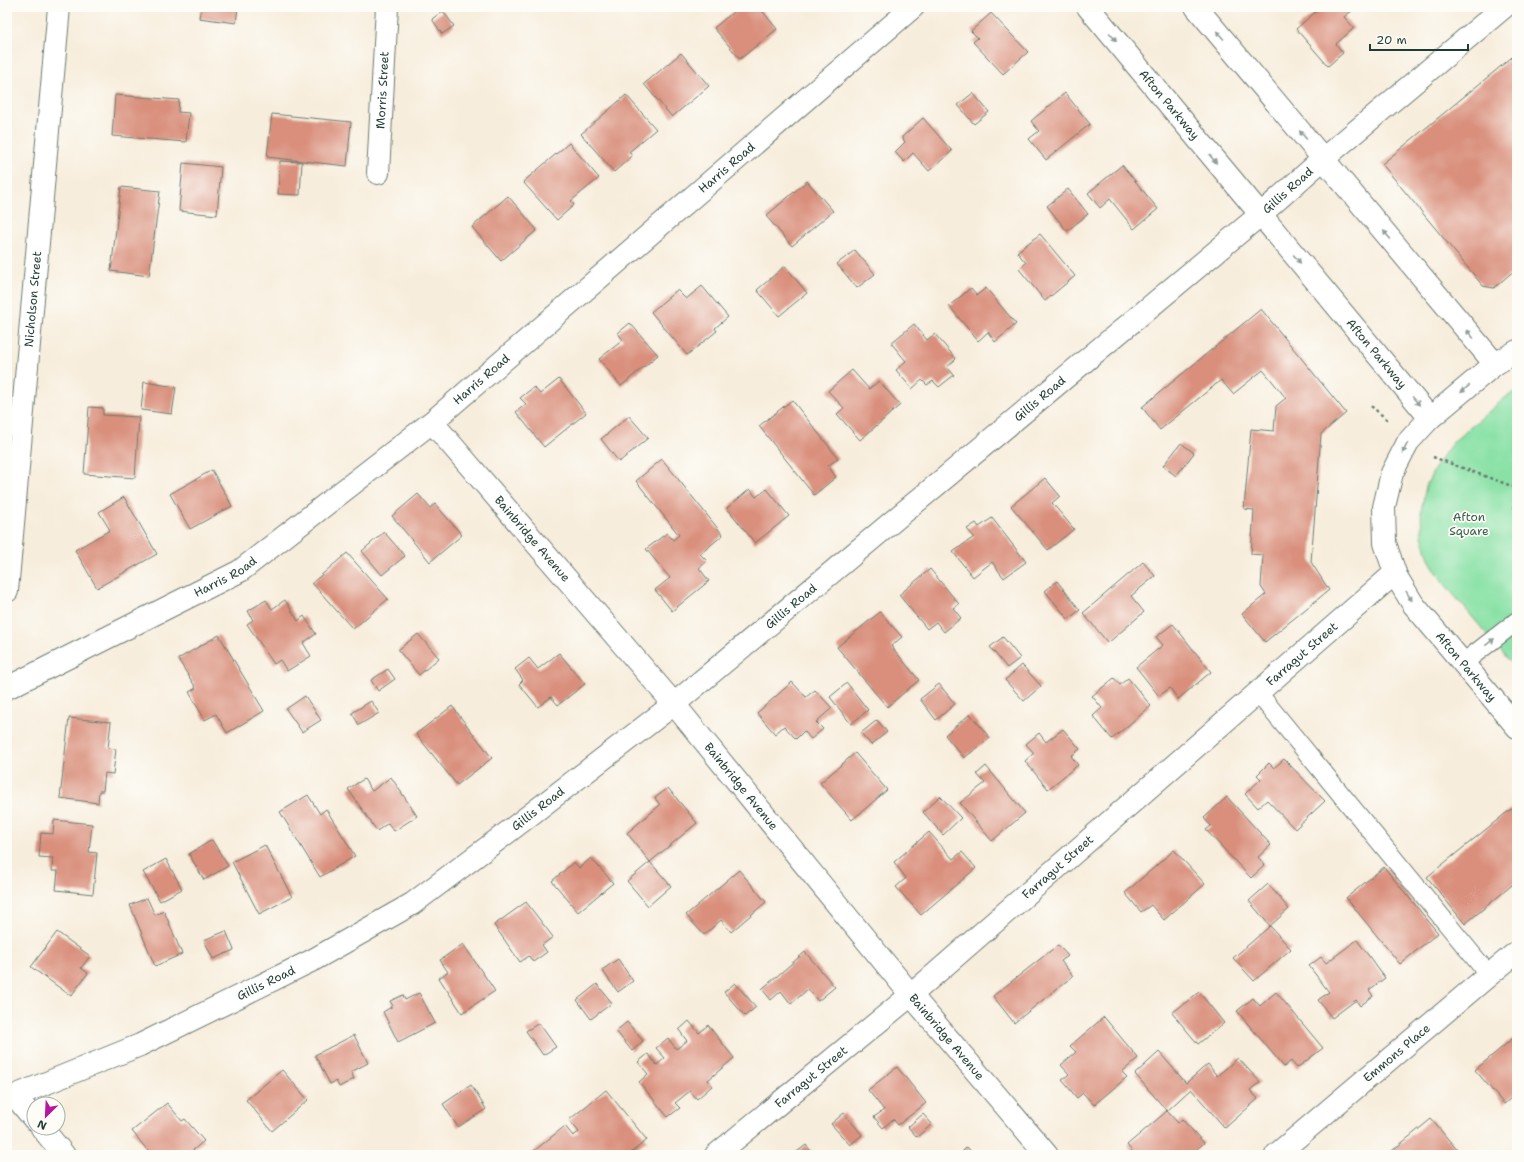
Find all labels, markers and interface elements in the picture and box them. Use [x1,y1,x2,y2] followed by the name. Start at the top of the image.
[1370,26,1468,52] scale bar
[1215,30,1224,41] one-way arrow
[1108,32,1117,42] one-way arrow
[1376,32,1407,48] text: 20 m
[372,51,393,129] street label: Morris Street
[1135,66,1203,143] street label: Afton Parkway
[1298,130,1307,141] one-way arrow
[695,139,759,197] street label: Harris Road
[1209,153,1218,164] one-way arrow
[1259,163,1317,217] street label: Gillis Road
[1382,229,1391,240] one-way arrow
[21,251,45,348] street label: Nicholson Street
[1292,253,1301,264] one-way arrow
[1343,315,1410,392] street label: Afton Parkway
[1466,329,1475,340] one-way arrow
[450,350,513,408] street label: Harris Road
[1010,372,1069,425] street label: Gillis Road
[1460,384,1471,393] one-way arrow
[1412,396,1421,407] one-way arrow
[1402,442,1408,453] one-way arrow
[491,492,574,585] street label: Bainbridge Avenue
[1449,509,1489,539] park label: Afton Square
[191,553,260,601] street label: Harris Road
[762,580,821,633] street label: Gillis Road
[1405,590,1412,602] one-way arrow
[1263,619,1341,690] street label: Farragut Street
[1432,628,1500,705] street label: Afton Parkway
[1485,638,1496,647] one-way arrow
[701,739,782,834] street label: Bainbridge Avenue
[508,783,568,834] street label: Gillis Road
[1019,831,1097,903] street label: Farragut Street
[234,962,298,1004] street label: Gillis Road
[905,990,988,1084] street label: Bainbridge Avenue
[1360,1020,1434,1086] street label: Emmons Place
[771,1042,851,1112] street label: Farragut Street
[26,1096,66,1136] north arrow
[35,1116,49,1133] text: N

